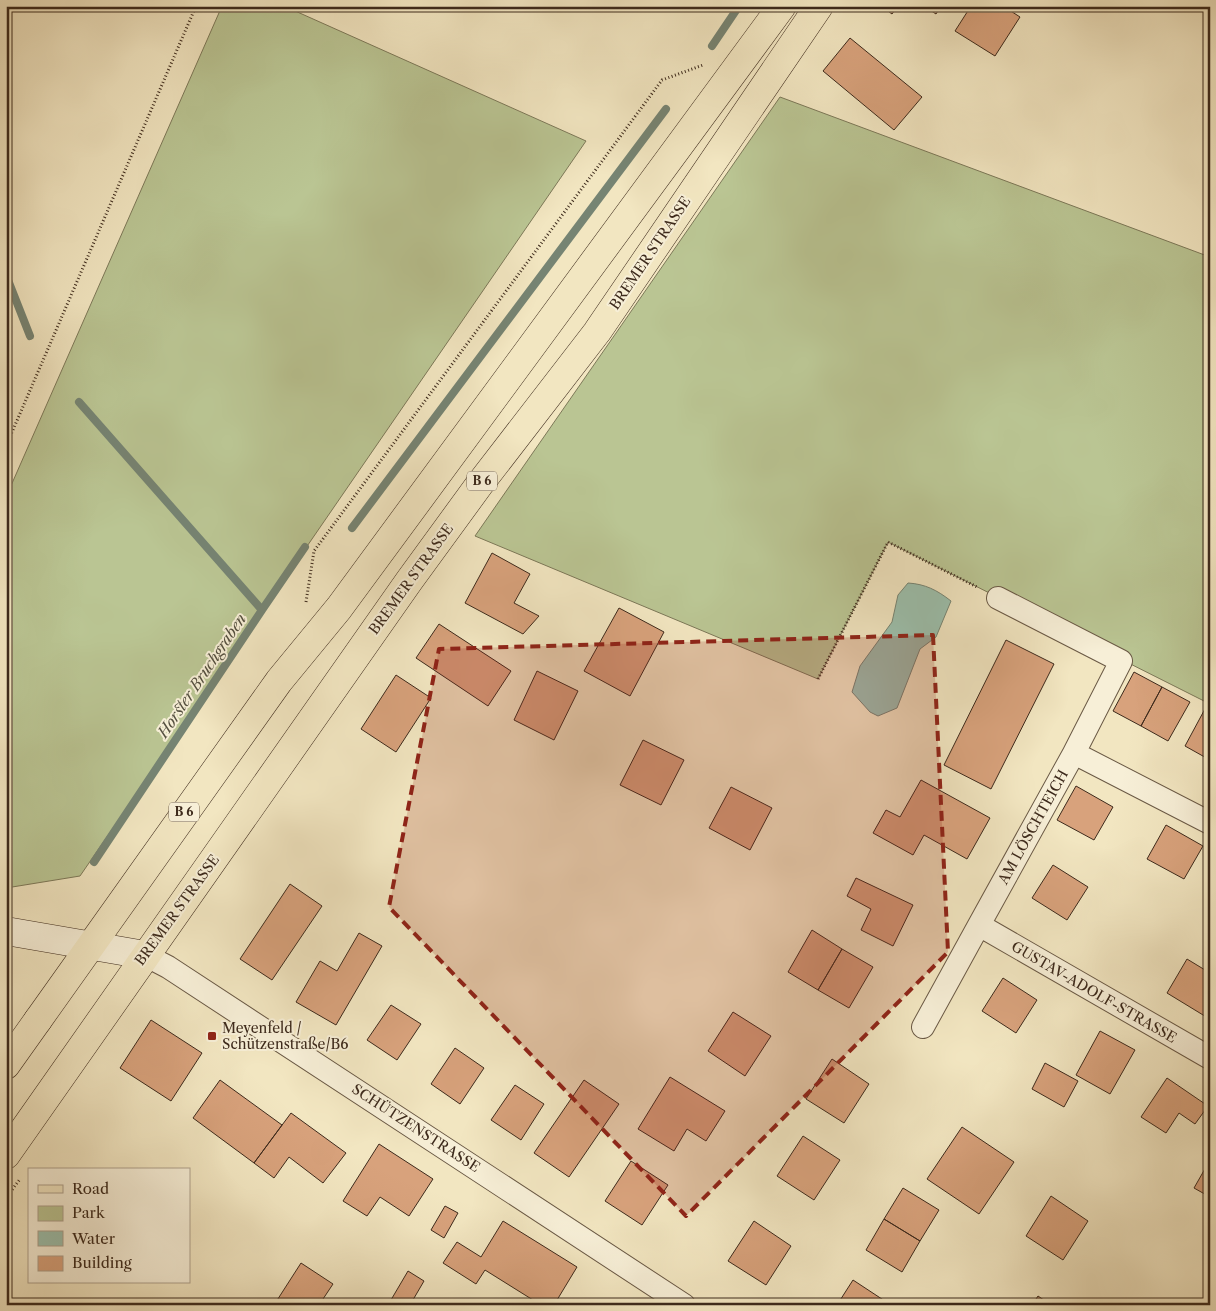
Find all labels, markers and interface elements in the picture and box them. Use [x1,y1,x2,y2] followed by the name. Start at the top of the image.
[605,193,695,313] street label: BREMER STRASSE
[467,472,497,491] road number: B 6
[365,520,457,638] street label: BREMER STRASSE
[152,610,250,742] water label: Horster Bruchgraben
[994,767,1072,888] street label: AM LÖSCHTEICH
[169,802,199,822] road number: B 6
[131,851,223,969] street label: BREMER STRASSE
[1008,937,1180,1047] street label: GUSTAV-ADOLF-STRASSE
[222,1019,348,1053] place label: Meyenfeld / Schützenstraße/B6
[206,1030,218,1042] marker: Meyenfeld / Schützenstraße/B6
[349,1080,483,1176] street label: SCHÜTZENSTRASSE
[28,1168,190,1284] legend
[72,1179,109,1198] text: Road
[72,1203,106,1222] text: Park
[71,1229,116,1248] text: Water
[72,1253,132,1272] text: Building

